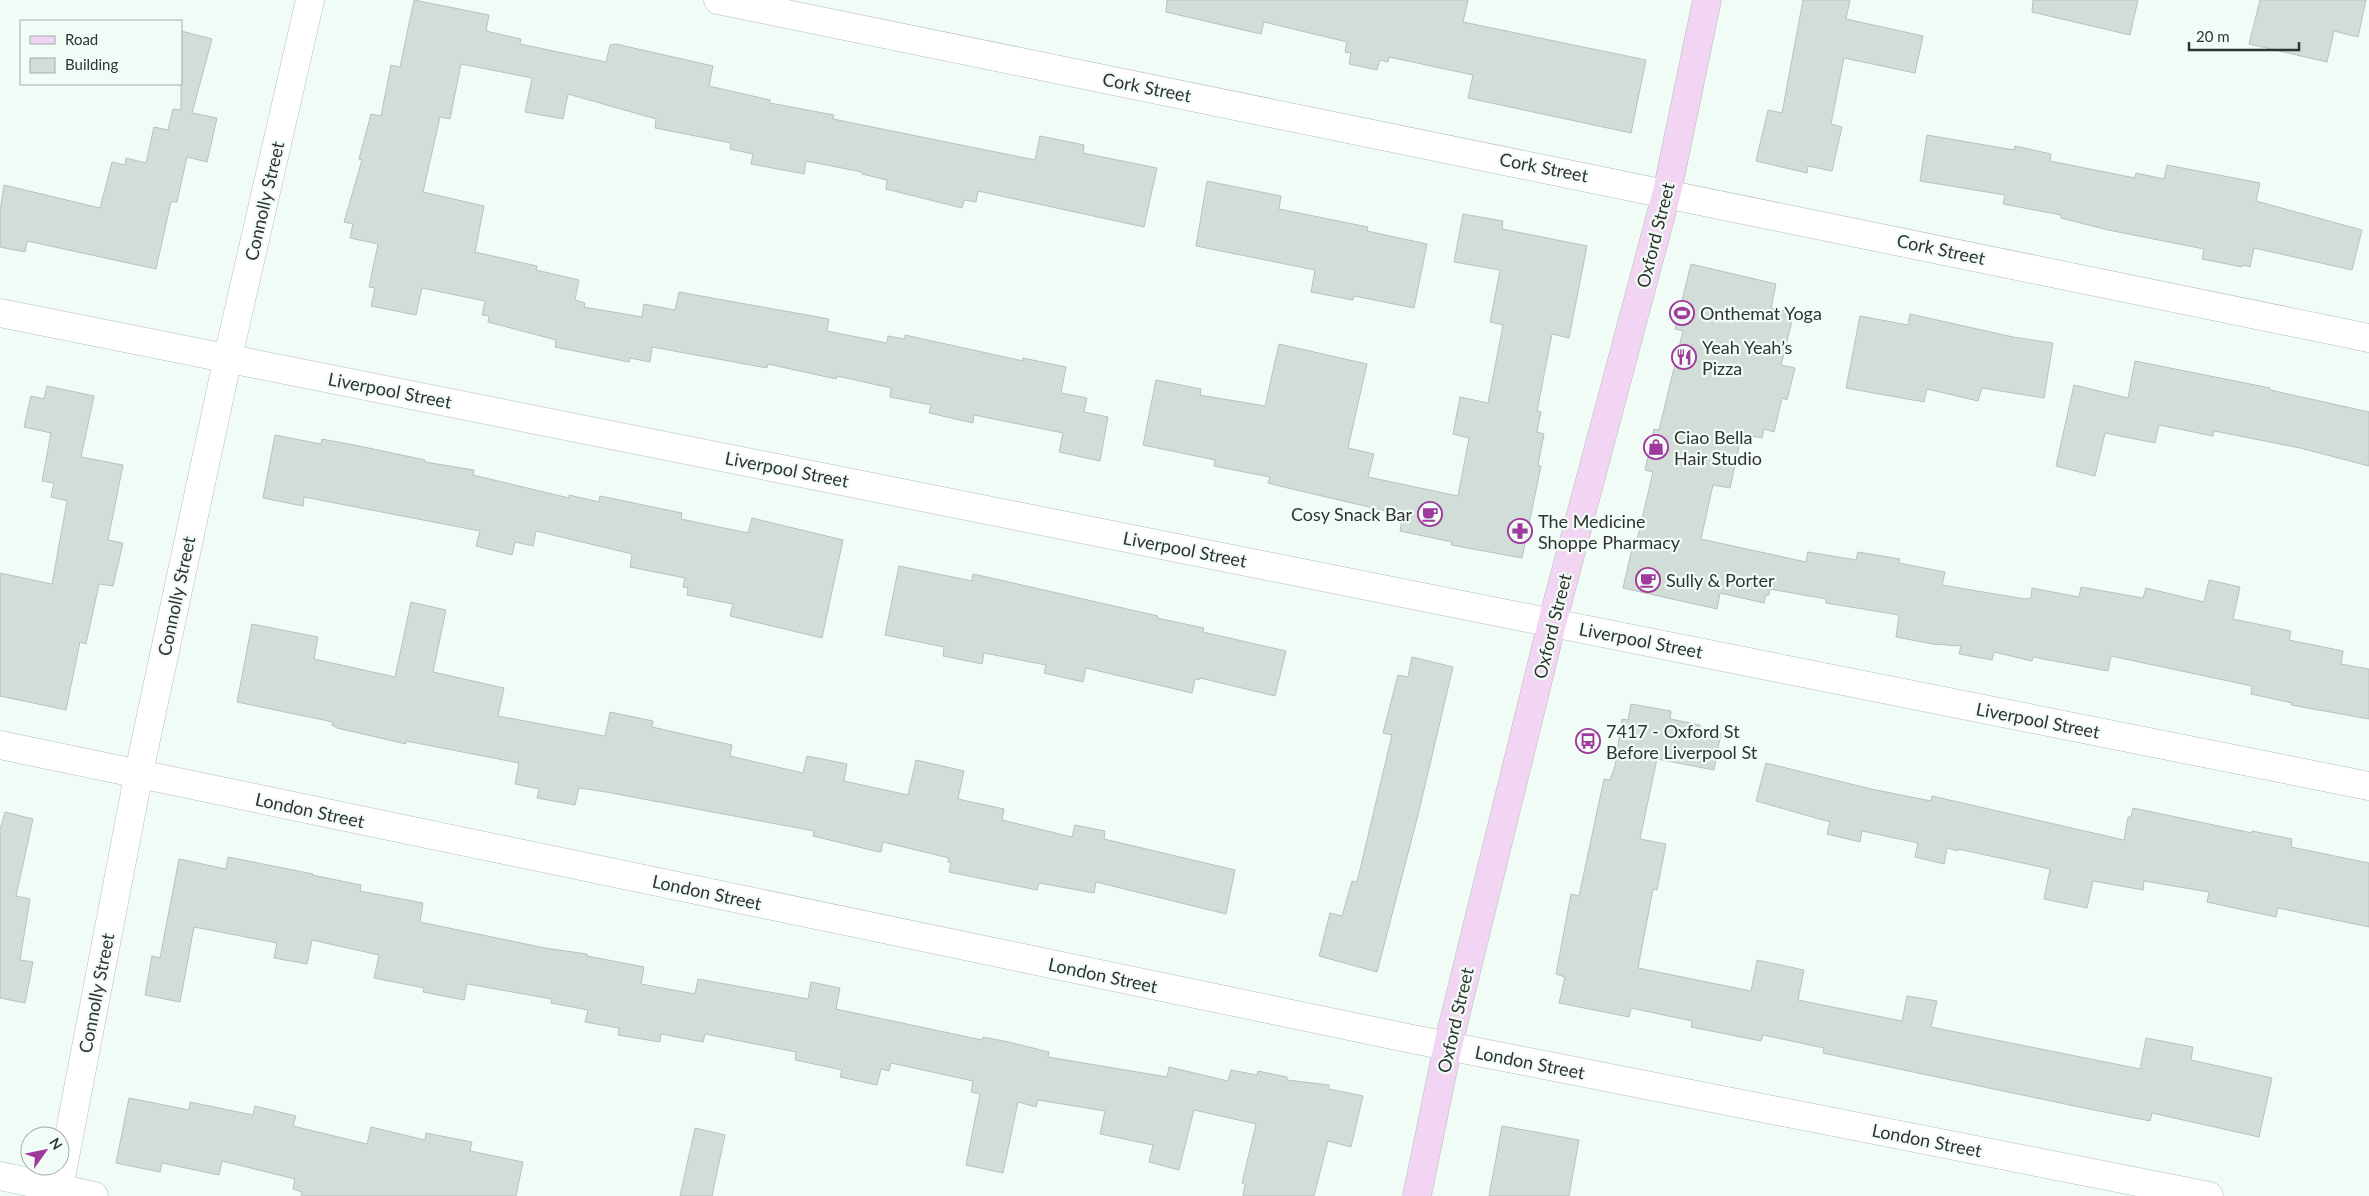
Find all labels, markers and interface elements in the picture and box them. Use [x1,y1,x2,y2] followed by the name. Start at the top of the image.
[20,20,182,85] legend
[2189,20,2299,52] scale bar
[2196,27,2230,45] text: 20 m
[65,30,98,48] text: Road
[65,55,118,73] text: Building
[1101,68,1194,106] street label: Cork Street
[240,139,289,263] street label: Connolly Street
[1498,148,1591,186] street label: Cork Street
[1631,180,1679,290] street label: Oxford Street
[1895,229,1988,269] street label: Cork Street
[1669,300,1695,326] sports icon: Onthemat Yoga
[1700,302,1822,324] place label: Onthemat Yoga
[1702,336,1793,379] place label: Yeah Yeah’s Pizza
[1671,344,1697,370] restaurant icon: Yeah Yeah’s Pizza
[326,367,454,413] street label: Liverpool Street
[1674,426,1762,469] place label: Ciao Bella Hair Studio
[1643,434,1669,460] shop icon: Ciao Bella Hair Studio
[723,446,851,492] street label: Liverpool Street
[1417,501,1443,527] cafe icon: Cosy Snack Bar
[1291,503,1412,525] place label: Cosy Snack Bar
[1538,510,1681,553] place label: The Medicine Shoppe Pharmacy
[1507,518,1533,544] pharmacy icon: The Medicine Shoppe Pharmacy
[1121,526,1249,572] street label: Liverpool Street
[153,534,200,658] street label: Connolly Street
[1635,567,1661,593] cafe icon: Sully & Porter
[1666,569,1775,591] place label: Sully & Porter
[1528,571,1576,681] street label: Oxford Street
[1577,617,1705,663] street label: Liverpool Street
[1974,697,2102,743] street label: Liverpool Street
[1606,720,1758,763] place label: 7417 - Oxford St Before Liverpool St
[1575,728,1601,754] bus stop icon: 7417 - Oxford St Before Liverpool St
[253,788,367,832] street label: London Street
[650,870,764,914] street label: London Street
[74,931,119,1055] street label: Connolly Street
[1046,953,1160,997] street label: London Street
[1432,965,1478,1075] street label: Oxford Street
[1473,1041,1587,1084] street label: London Street
[1870,1119,1984,1162] street label: London Street
[20,1126,70,1176] north arrow
[46,1134,66,1153] text: N

